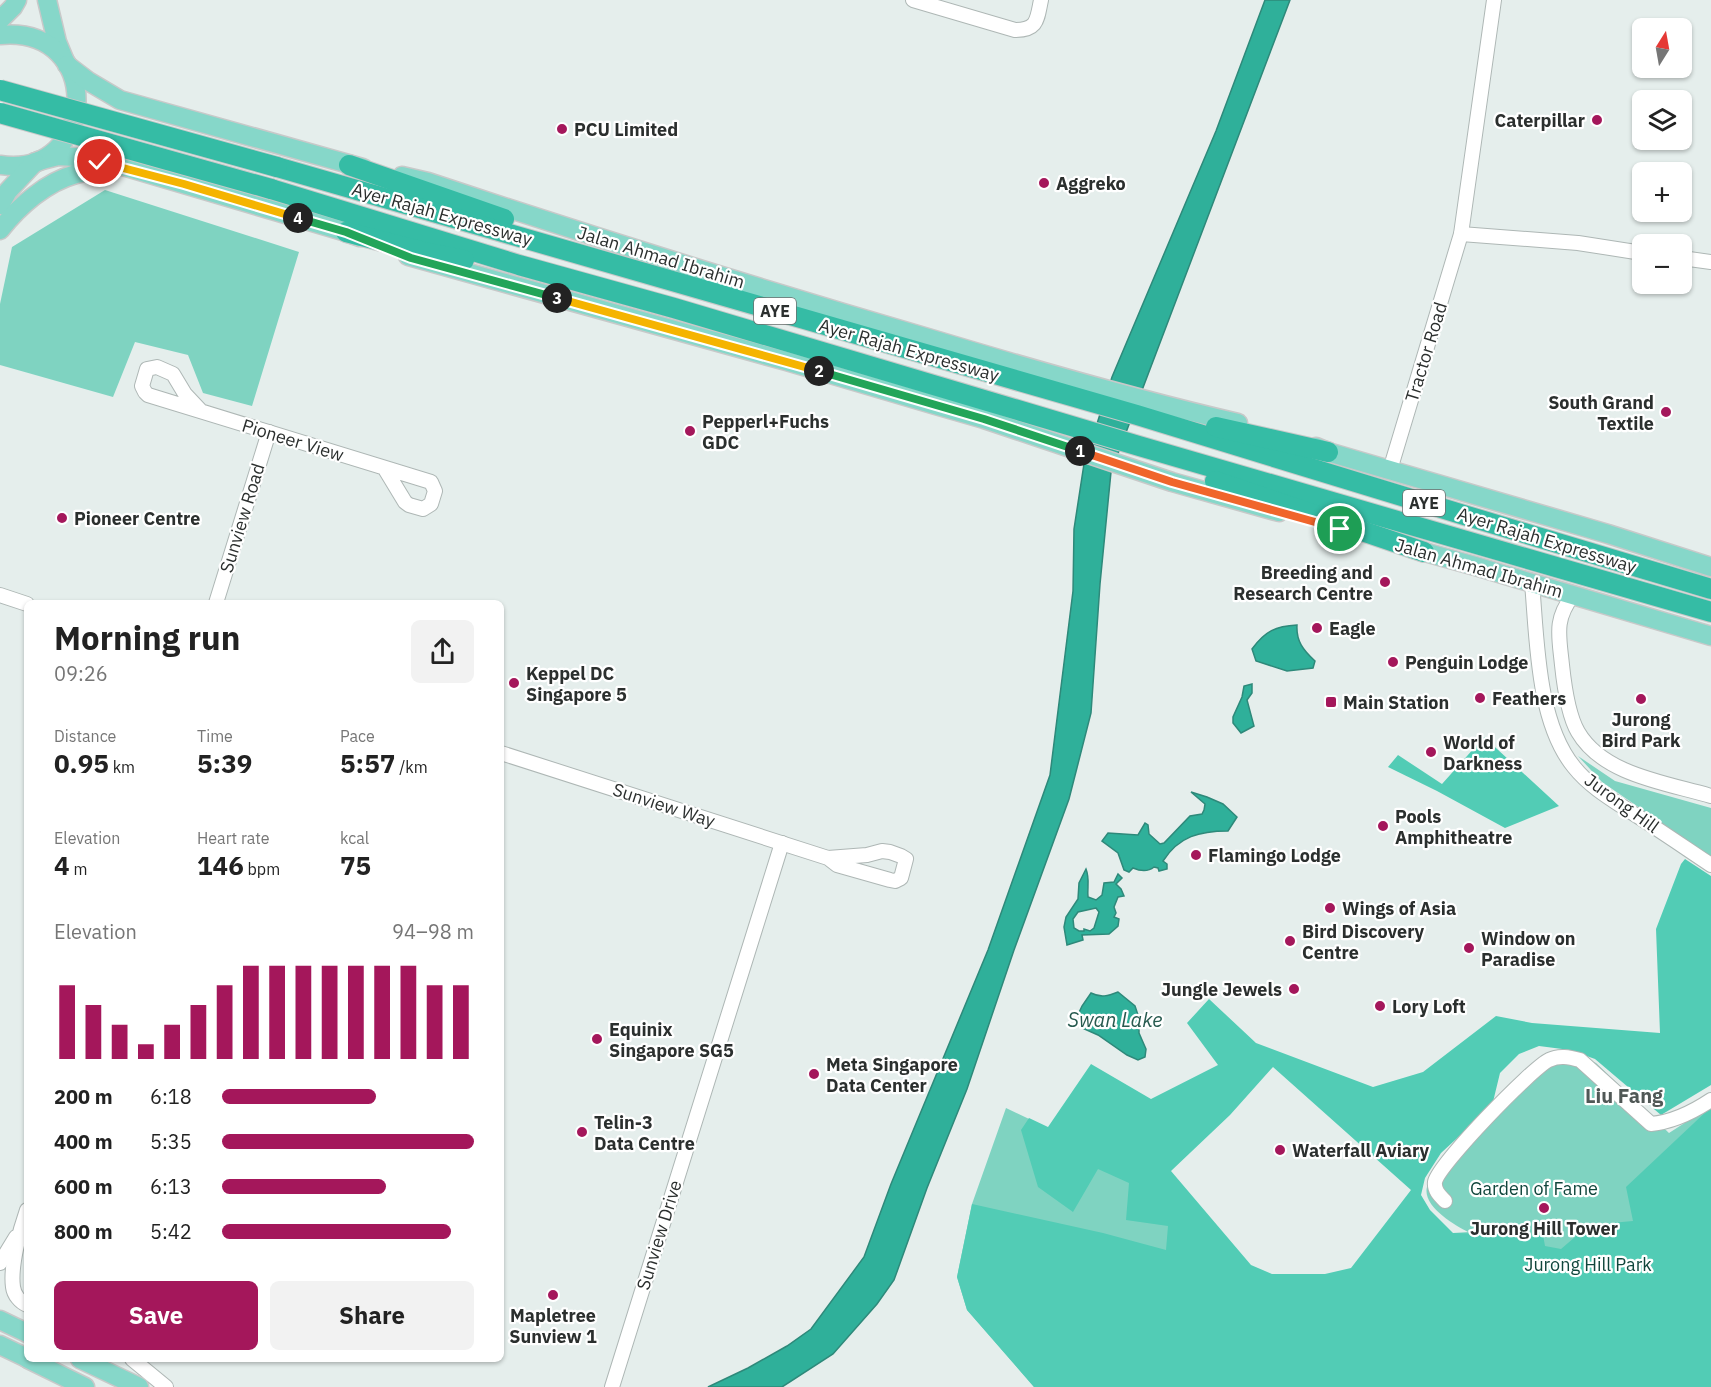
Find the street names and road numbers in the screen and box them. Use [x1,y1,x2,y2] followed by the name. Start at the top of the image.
[349,177,535,251] street label: Ayer Rajah Expressway
[575,221,747,293] street label: Jalan Ahmad Ibrahim
[754,298,796,324] road number: AYE
[1400,299,1452,405] street label: Tractor Road
[816,313,1002,387] street label: Ayer Rajah Expressway
[239,414,347,466] street label: Pioneer View
[214,460,270,576] street label: Sunview Road
[1403,490,1445,516] road number: AYE
[1455,502,1639,578] street label: Ayer Rajah Expressway
[1392,533,1566,603] street label: Jalan Ahmad Ibrahim
[1580,768,1664,838] street label: Jurong Hill
[610,778,718,832] street label: Sunview Way
[631,1177,687,1293] street label: Sunview Drive

